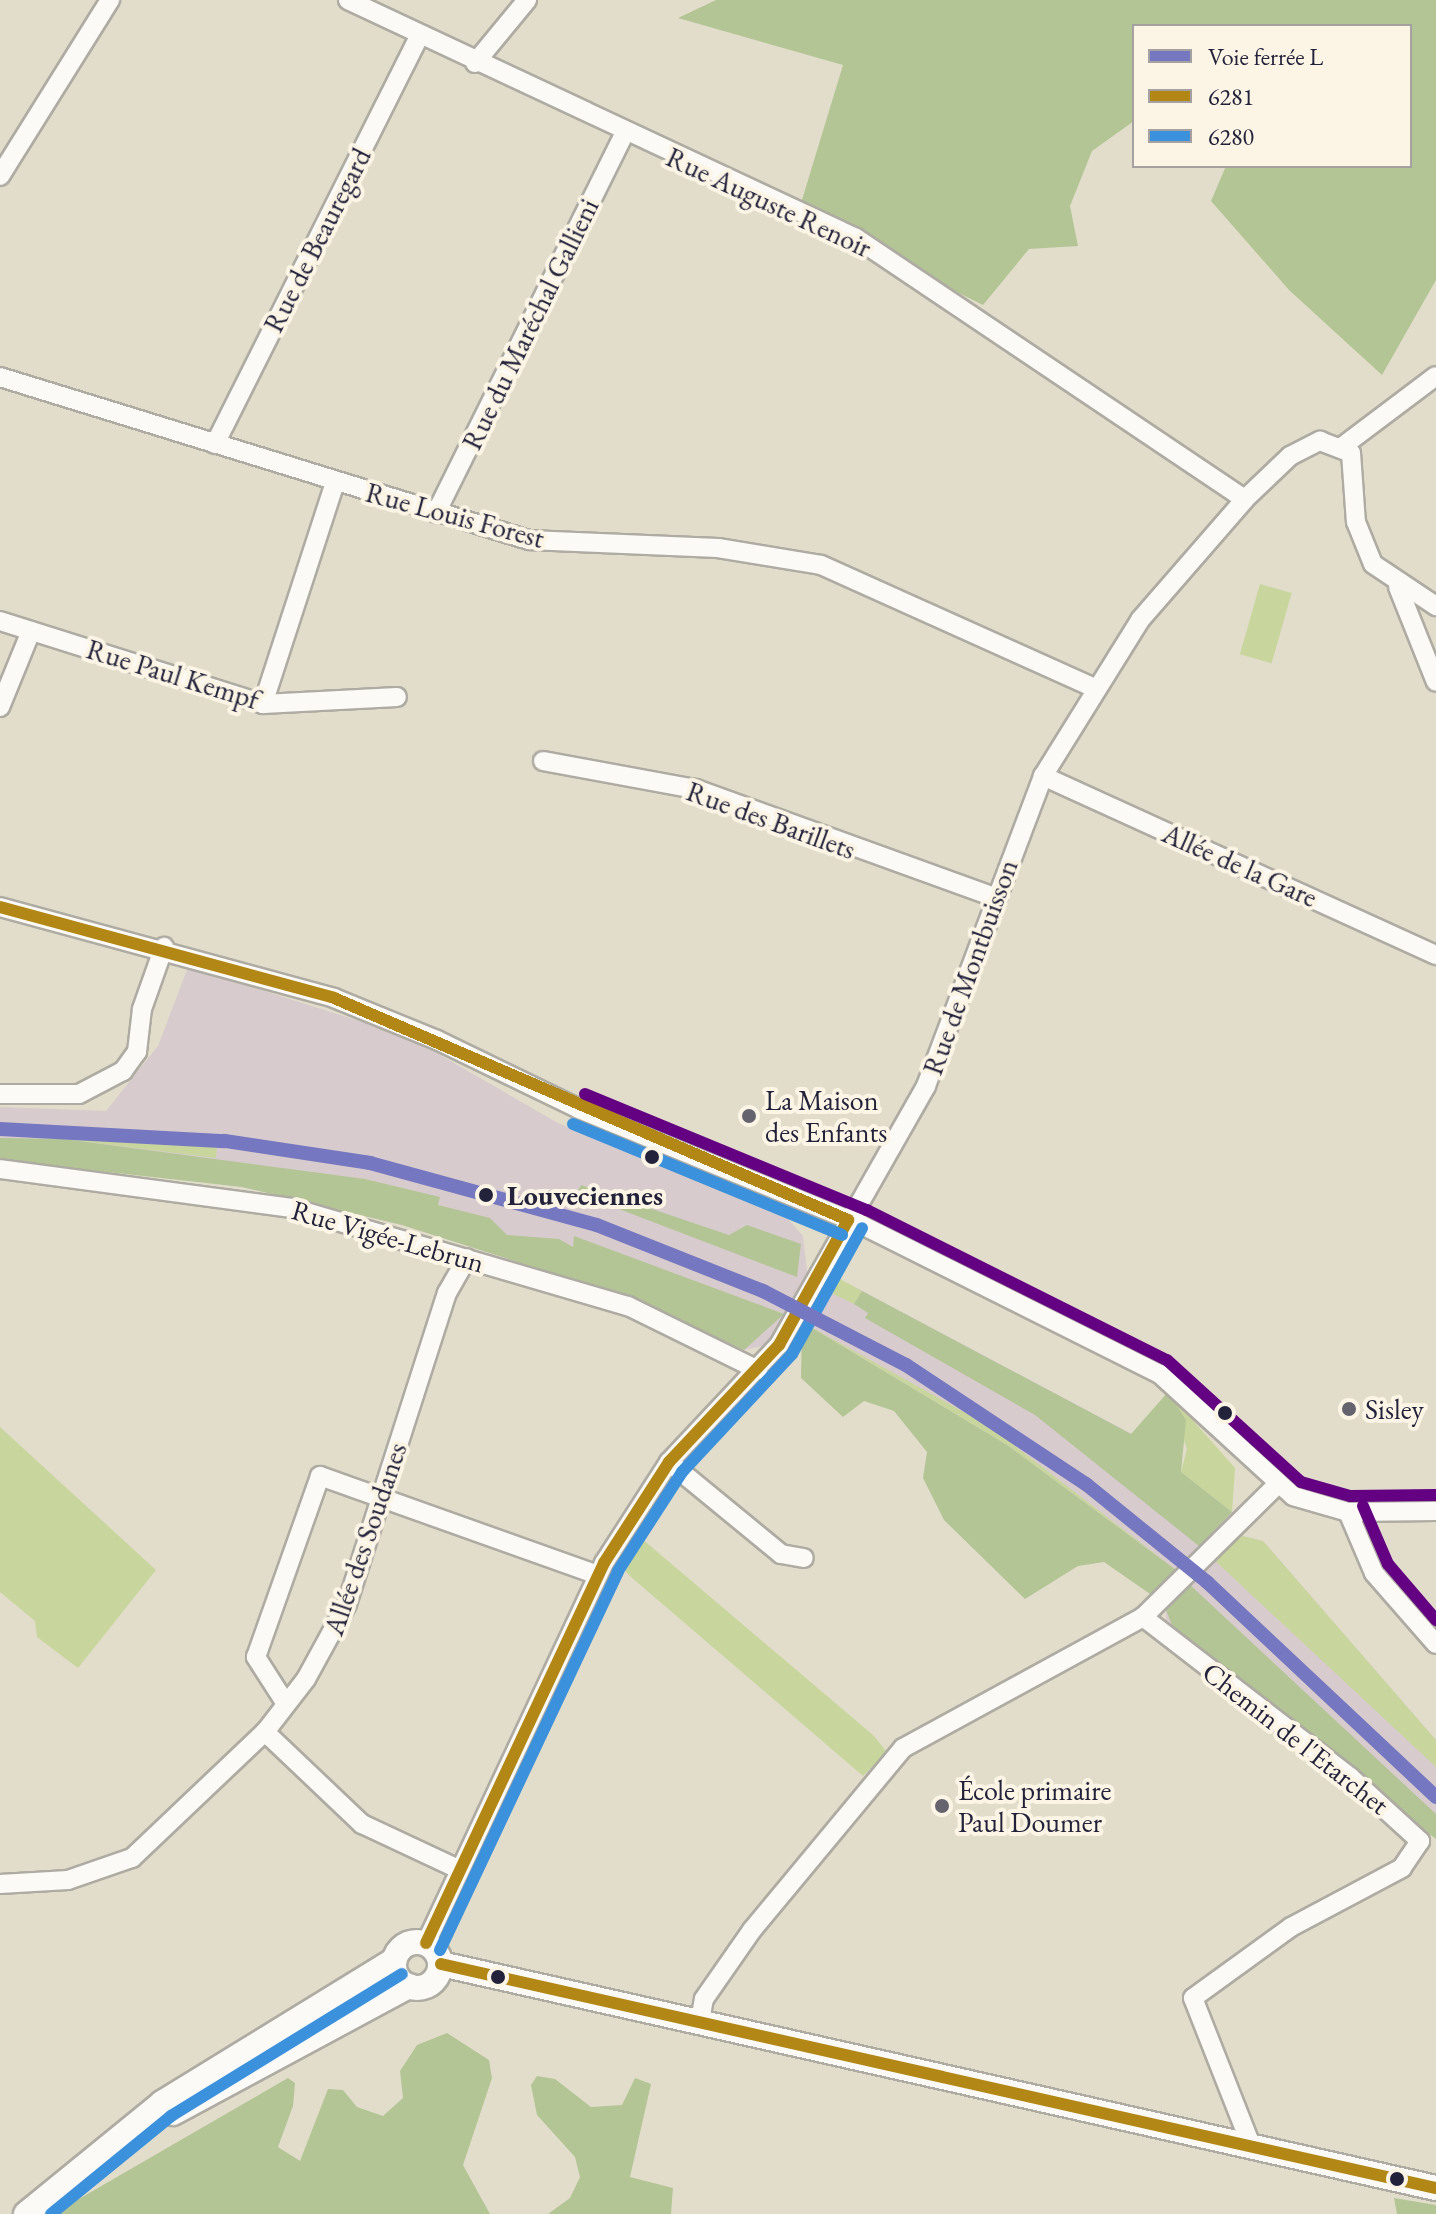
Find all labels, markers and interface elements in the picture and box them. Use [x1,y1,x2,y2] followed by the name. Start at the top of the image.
[1132,24,1412,168] legend
[1208,41,1323,72] text: Voie ferrée L
[1208,81,1254,112] text: 6281
[1208,121,1254,152] text: 6280
[661,140,877,264] street label: Rue Auguste Renoir
[256,142,378,338] street label: Rue de Beauregard
[455,193,605,455] street label: Rue du Maréchal Gallieni
[362,475,548,555] street label: Rue Louis Forest
[83,632,263,716] street label: Rue Paul Kempf
[682,774,860,866] street label: Rue des Barillets
[1157,816,1323,914] street label: Allée de la Gare
[915,855,1025,1079] street label: Rue de Montbuisson
[765,1083,887,1149] place label: La Maison des Enfants
[740,1107,758,1125] marker: La Maison des Enfants
[644,1149,660,1165] unlabelled marker
[507,1178,663,1212] place label: Louveciennes
[472,1181,500,1209] marker: Louveciennes
[288,1193,488,1279] street label: Rue Vigée-Lebrun
[1365,1392,1424,1426] place label: Sisley
[1340,1400,1358,1418] marker: Sisley
[1217,1405,1233,1421] unlabelled marker
[316,1438,414,1640] street label: Allée des Soudanes
[1196,1655,1396,1821] street label: Chemin de l'Etarchet
[958,1773,1111,1839] place label: École primaire Paul Doumer
[933,1797,951,1815] marker: École primaire Paul Doumer
[490,1969,506,1985] unlabelled marker
[1389,2171,1405,2187] unlabelled marker

